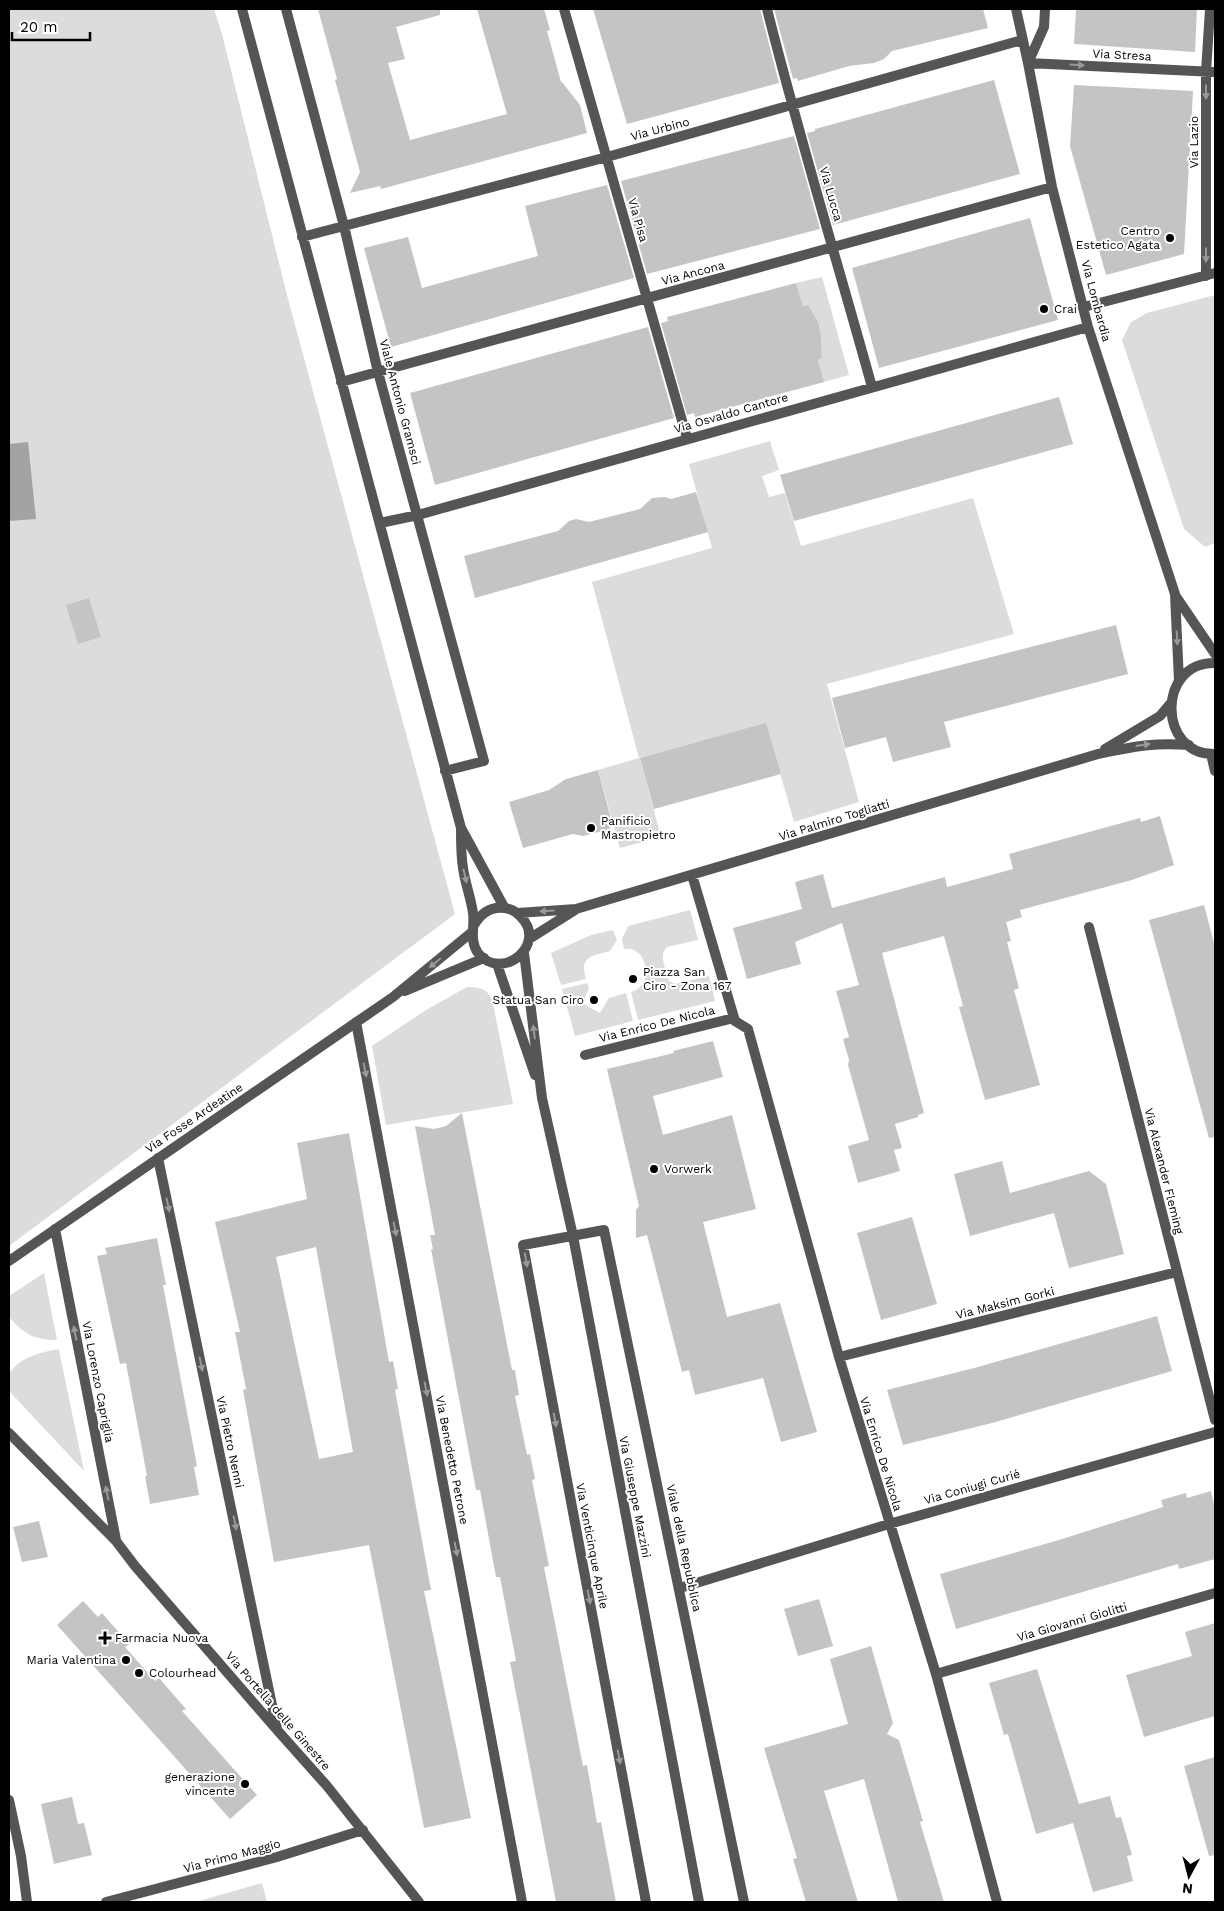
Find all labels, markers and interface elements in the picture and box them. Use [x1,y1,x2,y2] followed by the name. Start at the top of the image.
[12,10,90,42] scale bar
[20,18,58,36] text: 20 m
[1092,46,1152,64] street label: Via Stresa
[1069,62,1085,70] one-way arrow
[1202,85,1210,101] one-way arrow
[629,114,691,144] street label: Via Urbino
[1187,116,1201,168] street label: Via Lazio
[817,165,846,223] street label: Via Lucca
[625,196,651,244] street label: Via Pisa
[1076,224,1160,252] place label: Centro Estetico Agata
[1164,232,1176,244] marker: Centro Estetico Agata
[1202,247,1210,263] one-way arrow
[660,258,726,288] street label: Via Ancona
[1078,259,1114,343] street label: Via Lombardia
[1054,302,1077,316] place label: Crai
[1038,303,1050,315] marker: Crai
[377,338,423,466] street label: Viale Antonio Gramsci
[672,390,790,436] street label: Via Osvaldo Cantore
[1174,630,1182,646] one-way arrow
[1135,741,1151,749] one-way arrow
[777,796,891,844] street label: Via Palmiro Togliatti
[601,814,676,842] place label: Panificio Mastropietro
[585,822,597,834] marker: Panificio Mastropietro
[461,869,469,884] one-way arrow
[539,908,555,916] one-way arrow
[428,957,441,968] one-way arrow
[643,965,732,993] place label: Piazza San Ciro - Zona 167
[627,973,639,985] marker: Piazza San Ciro - Zona 167
[492,993,584,1007] place label: Statua San Ciro
[588,994,600,1006] marker: Statua San Ciro
[598,1003,717,1045] street label: Via Enrico De Nicola
[530,1024,538,1040] one-way arrow
[362,1062,370,1078] one-way arrow
[142,1080,246,1156] street label: Via Fosse Ardeatine
[1142,1107,1187,1236] street label: Via Alexander Fleming
[664,1162,712,1176] place label: Vorwerk
[648,1163,660,1175] marker: Vorwerk
[164,1198,172,1213] one-way arrow
[392,1222,400,1238] one-way arrow
[522,1253,530,1269] one-way arrow
[954,1284,1056,1322] street label: Via Maksim Gorki
[79,1320,117,1444] street label: Via Lorenzo Capriglia
[71,1325,79,1341] one-way arrow
[198,1357,206,1373] one-way arrow
[422,1382,430,1398] one-way arrow
[433,1394,471,1526] street label: Via Benedetto Petrone
[213,1395,247,1489] street label: Via Pietro Nenni
[857,1395,905,1513] street label: Via Enrico De Nicola
[552,1412,560,1428] one-way arrow
[616,1435,654,1559] street label: Via Giuseppe Mazzini
[922,1467,1022,1507] street label: Via Coniugi Curié
[573,1482,611,1610] street label: Via Venticinque Aprile
[664,1483,704,1613] street label: Viale della Repubblica
[102,1484,110,1500] one-way arrow
[231,1516,239,1532] one-way arrow
[452,1541,460,1557] one-way arrow
[585,1589,593,1604] one-way arrow
[1015,1600,1129,1644] street label: Via Giovanni Giolitti
[115,1631,209,1645] place label: Farmacia Nuova
[99,1632,111,1644] marker: Farmacia Nuova
[223,1649,333,1773] street label: Via Portella delle Ginestre
[27,1653,116,1667] place label: Maria Valentina
[120,1654,132,1666] marker: Maria Valentina
[149,1666,216,1680] place label: Colourhead
[133,1667,145,1679] marker: Colourhead
[615,1749,623,1765] one-way arrow
[165,1770,235,1798] place label: generazione vincente
[239,1778,251,1790] marker: generazione vincente
[182,1836,282,1876] street label: Via Primo Maggio
[1164,1851,1214,1901] north arrow
[1181,1880,1194,1897] text: N

